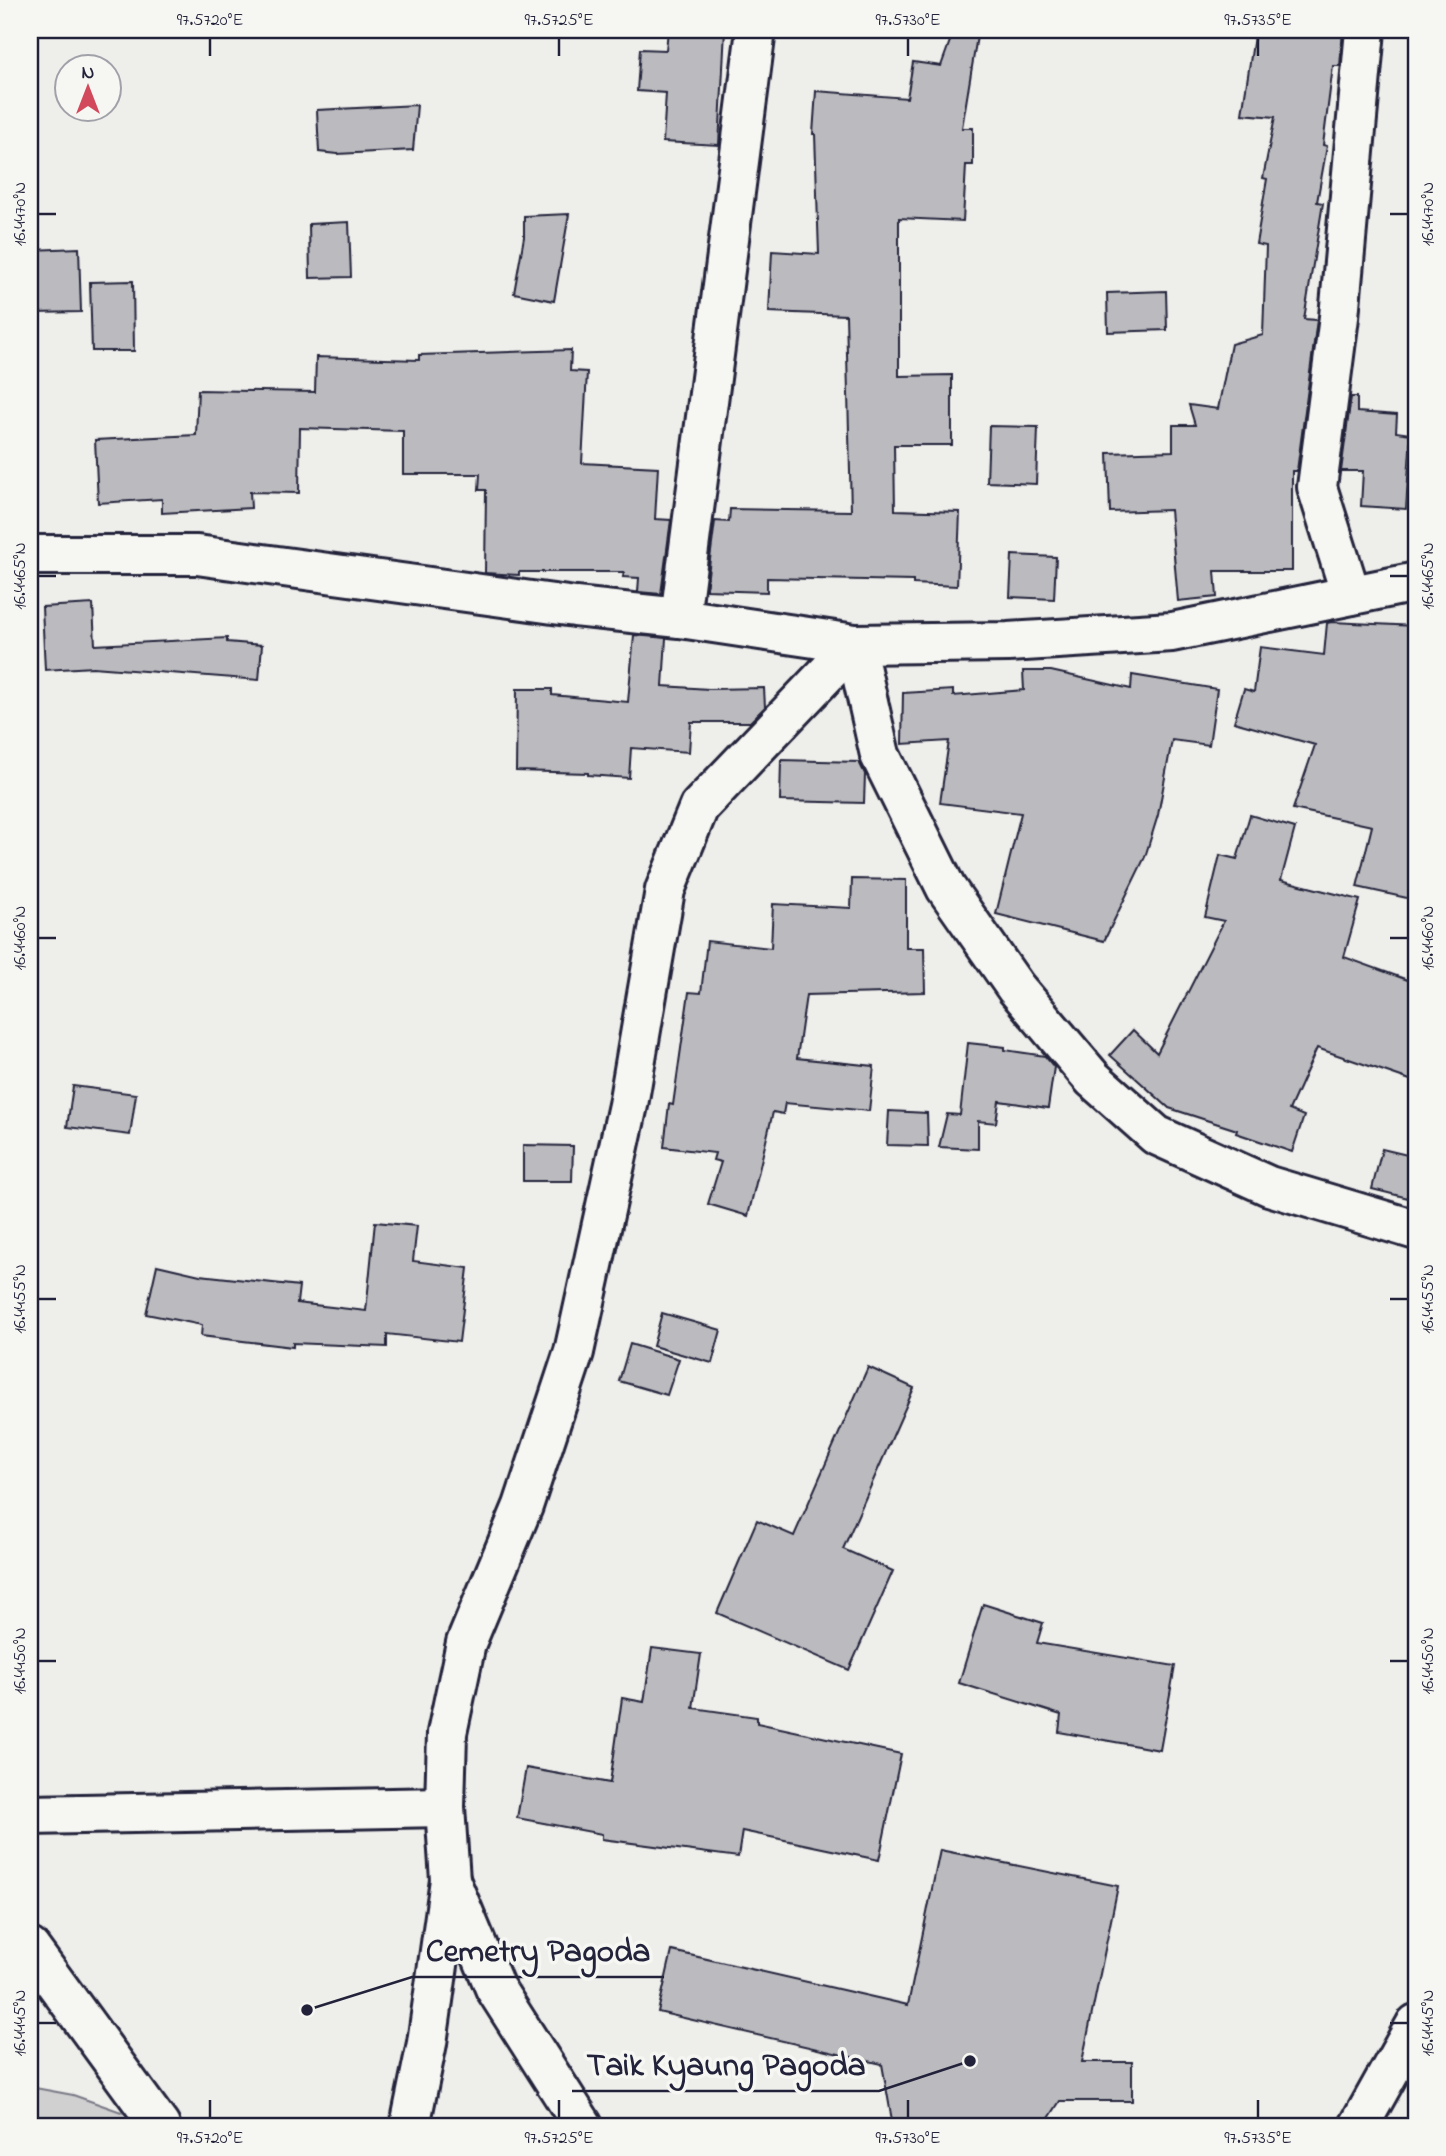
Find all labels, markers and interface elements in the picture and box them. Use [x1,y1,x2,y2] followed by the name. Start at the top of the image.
[177,8,243,34] text: 97.5720°E
[524,8,594,34] text: 97.5725°E
[875,8,941,34] text: 97.5730°E
[1224,8,1292,34] text: 97.5735°E
[52,52,122,122] north arrow
[82,60,95,87] text: N
[8,182,34,246] text: 16.4470°N
[1416,182,1442,246] text: 16.4470°N
[8,542,34,610] text: 16.4465°N
[1416,542,1442,610] text: 16.4465°N
[8,906,34,970] text: 16.4460°N
[1416,906,1442,970] text: 16.4460°N
[8,1264,34,1334] text: 16.4455°N
[1416,1264,1442,1334] text: 16.4455°N
[8,1627,34,1695] text: 16.4450°N
[1416,1627,1442,1695] text: 16.4450°N
[412,1923,664,1977] callout: Cemetry Pagoda
[426,1929,650,1978] text: Cemetry Pagoda
[8,1990,34,2056] text: 16.4445°N
[1416,1990,1442,2056] text: 16.4445°N
[572,2037,879,2091] callout: Taik Kyaung Pagoda
[586,2043,866,2092] text: Taik Kyaung Pagoda
[177,2126,243,2152] text: 97.5720°E
[524,2126,594,2152] text: 97.5725°E
[875,2126,941,2152] text: 97.5730°E
[1224,2126,1292,2152] text: 97.5735°E

